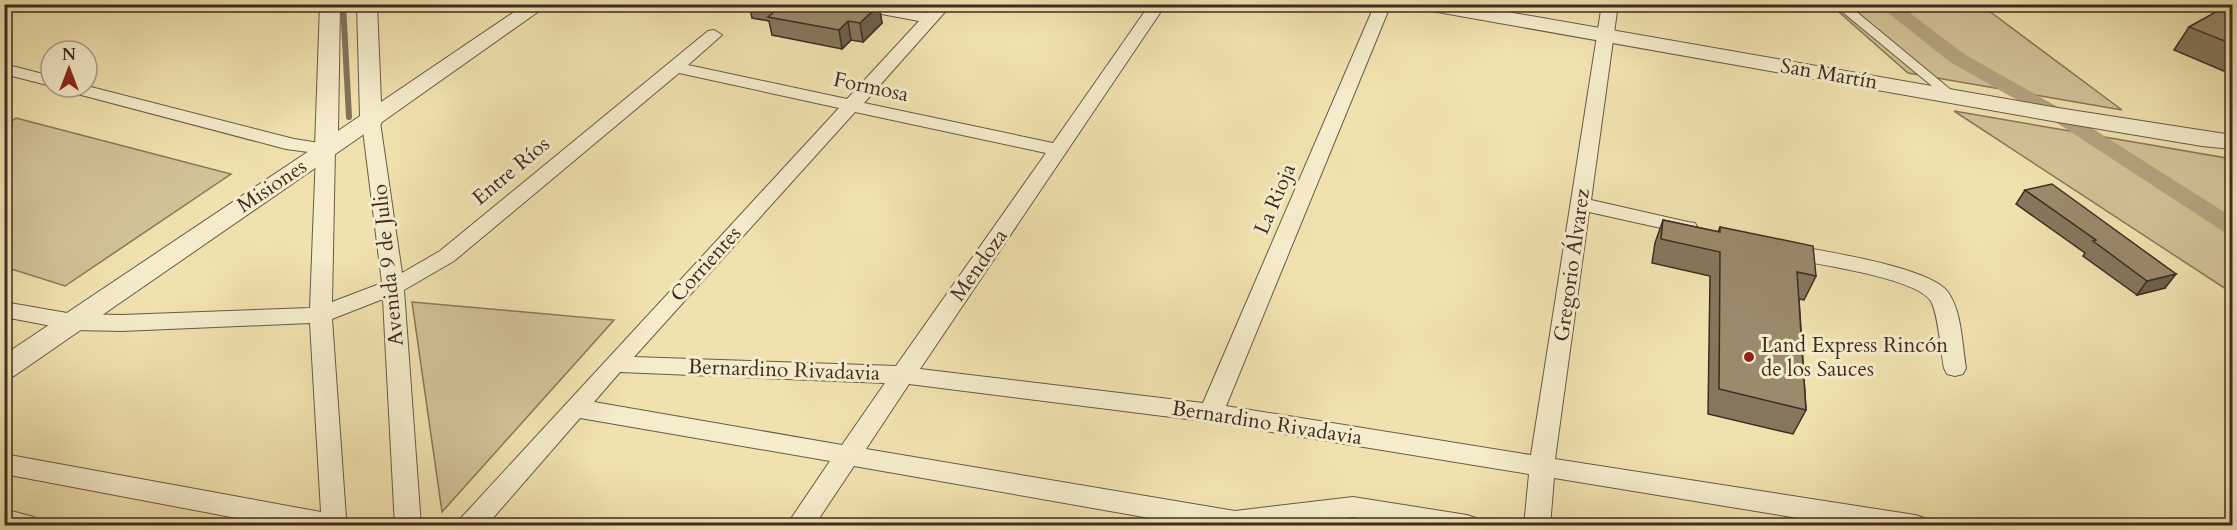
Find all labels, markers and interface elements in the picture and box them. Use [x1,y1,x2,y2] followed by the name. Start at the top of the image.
[39,39,99,99] north arrow
[62,44,76,66] text: N
[1778,51,1880,97] street label: San Martín
[831,65,911,109] street label: Formosa
[466,130,556,212] street label: Entre Ríos
[231,152,313,220] street label: Misiones
[1247,159,1303,239] street label: La Rioja
[365,183,411,347] street label: Avenida 9 de Julio
[1547,186,1597,343] street label: Gregorio Álvarez
[664,220,748,308] street label: Corrientes
[944,223,1014,307] street label: Mendoza
[1761,331,1948,384] place label: Land Express Rincón de los Sauces
[1742,350,1756,364] marker: Land Express Rincón de los Sauces
[687,352,881,388] street label: Bernardino Rivadavia
[1170,394,1364,452] street label: Bernardino Rivadavia

